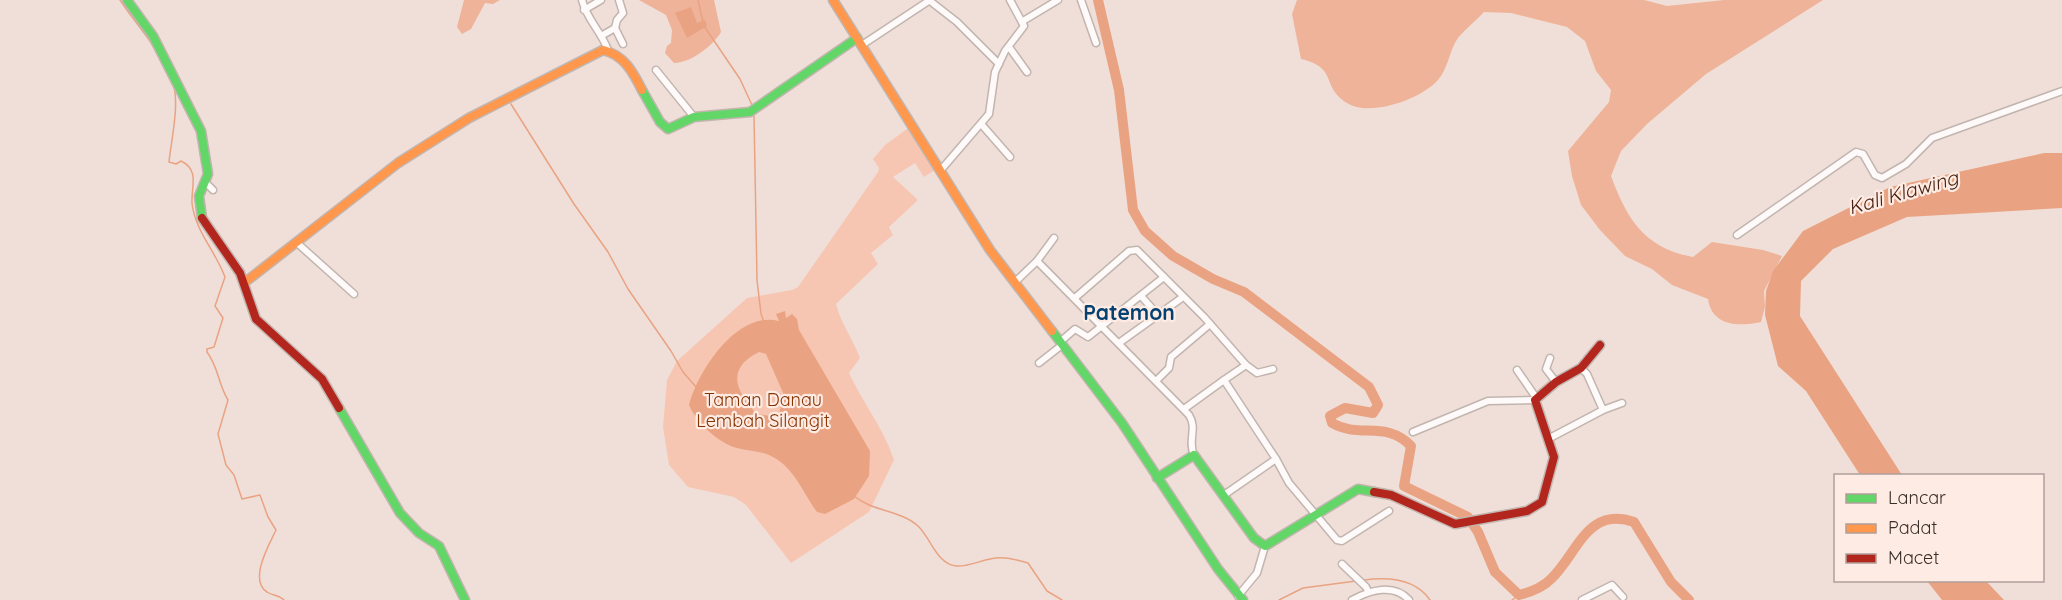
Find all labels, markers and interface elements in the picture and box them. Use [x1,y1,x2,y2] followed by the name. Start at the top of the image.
[1845,164,1962,220] water label: Kali Klawing
[1083,299,1175,325] district label: Patemon
[696,388,830,432] park label: Taman Danau Lembah Silangit
[1834,474,2044,582] legend
[1888,486,1946,509] text: Lancar
[1888,516,1937,539] text: Padat
[1888,546,1939,569] text: Macet

